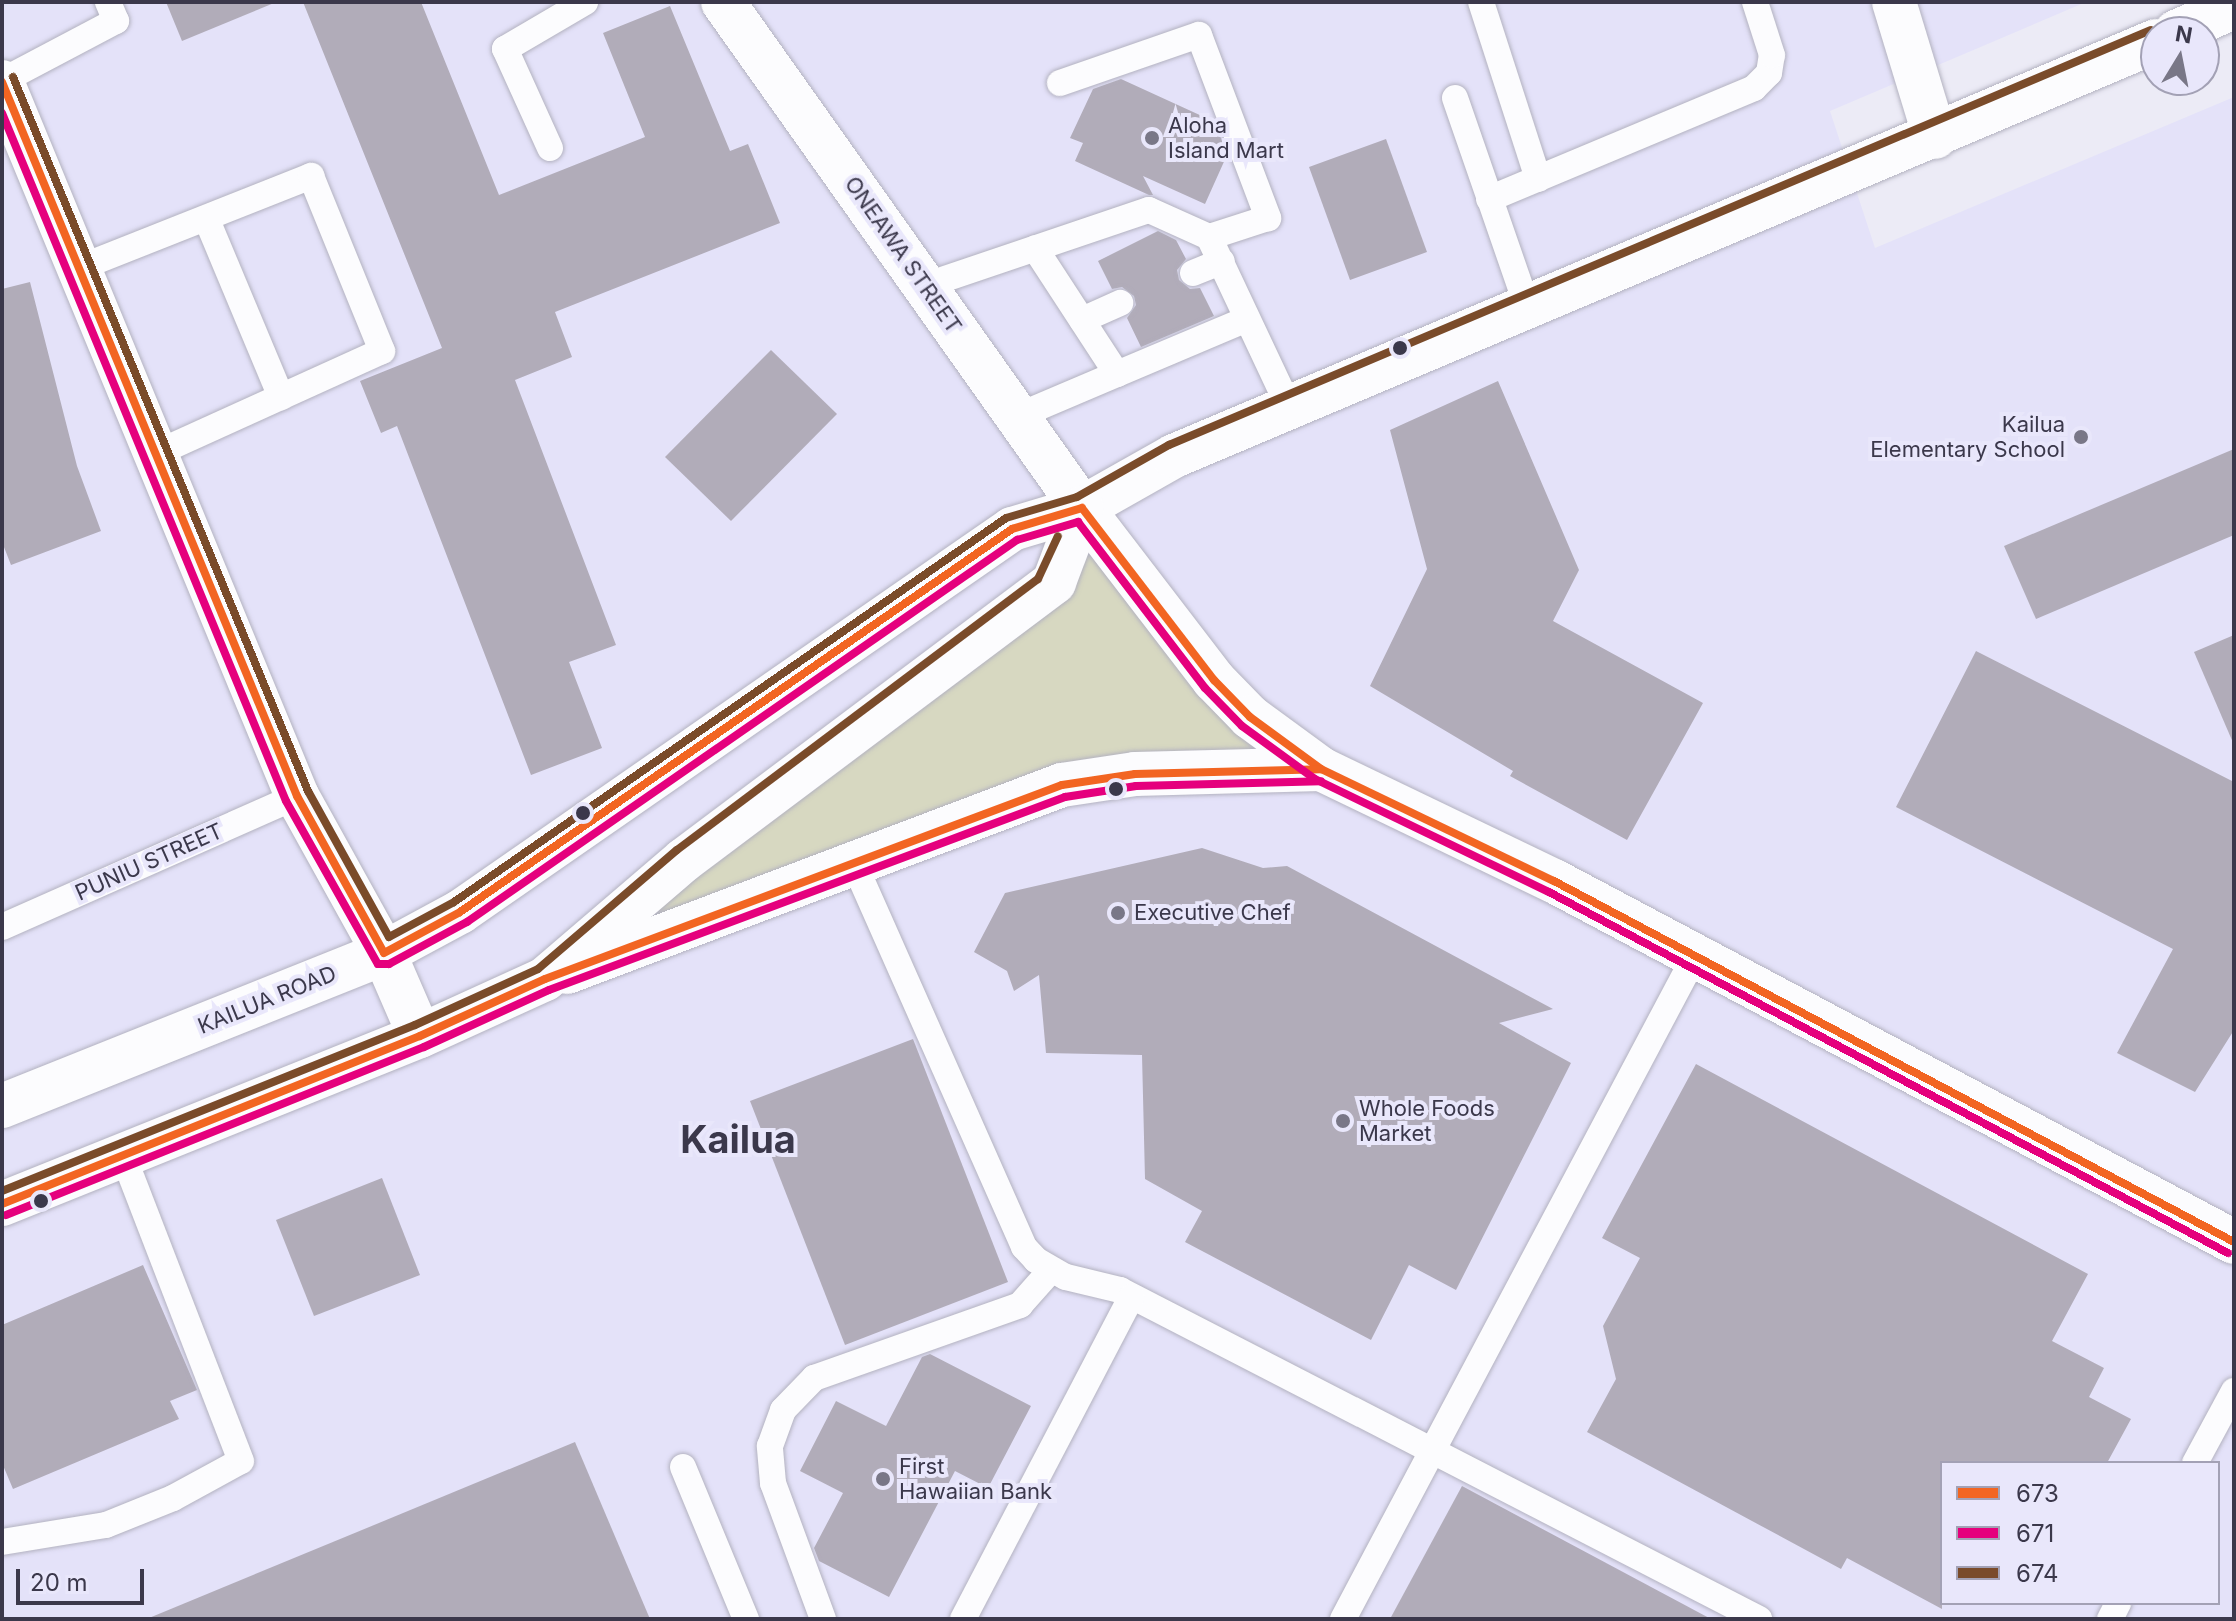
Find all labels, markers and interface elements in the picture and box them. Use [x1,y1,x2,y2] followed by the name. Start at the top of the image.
[2140,16,2220,96] north arrow
[2173,20,2194,49] text: N
[1168,112,1284,164] place label: Aloha Island Mart
[1143,129,1161,147] marker: Aloha Island Mart
[839,171,967,339] street label: ONEAWA STREET
[1392,340,1408,356] unlabelled marker
[1870,411,2065,462] place label: Kailua Elementary School
[2072,428,2090,446] marker: Kailua Elementary School
[1108,781,1124,797] unlabelled marker
[575,805,591,821] unlabelled marker
[71,818,227,906] street label: PUNIU STREET
[1134,900,1291,926] place label: Executive Chef
[1109,904,1127,922] marker: Executive Chef
[194,960,340,1040] street label: KAILUA ROAD
[1359,1095,1495,1146] place label: Whole Foods Market
[1334,1112,1352,1130] marker: Whole Foods Market
[680,1117,796,1163] district label: Kailua
[33,1193,49,1209] unlabelled marker
[899,1453,1052,1504] place label: First Hawaiian Bank
[1940,1461,2220,1605] legend
[874,1470,892,1488] marker: First Hawaiian Bank
[2016,1479,2059,1508] text: 673
[2016,1519,2054,1548] text: 671
[20,1553,148,1603] scale bar
[2016,1559,2059,1588] text: 674
[30,1568,88,1597] text: 20 m

